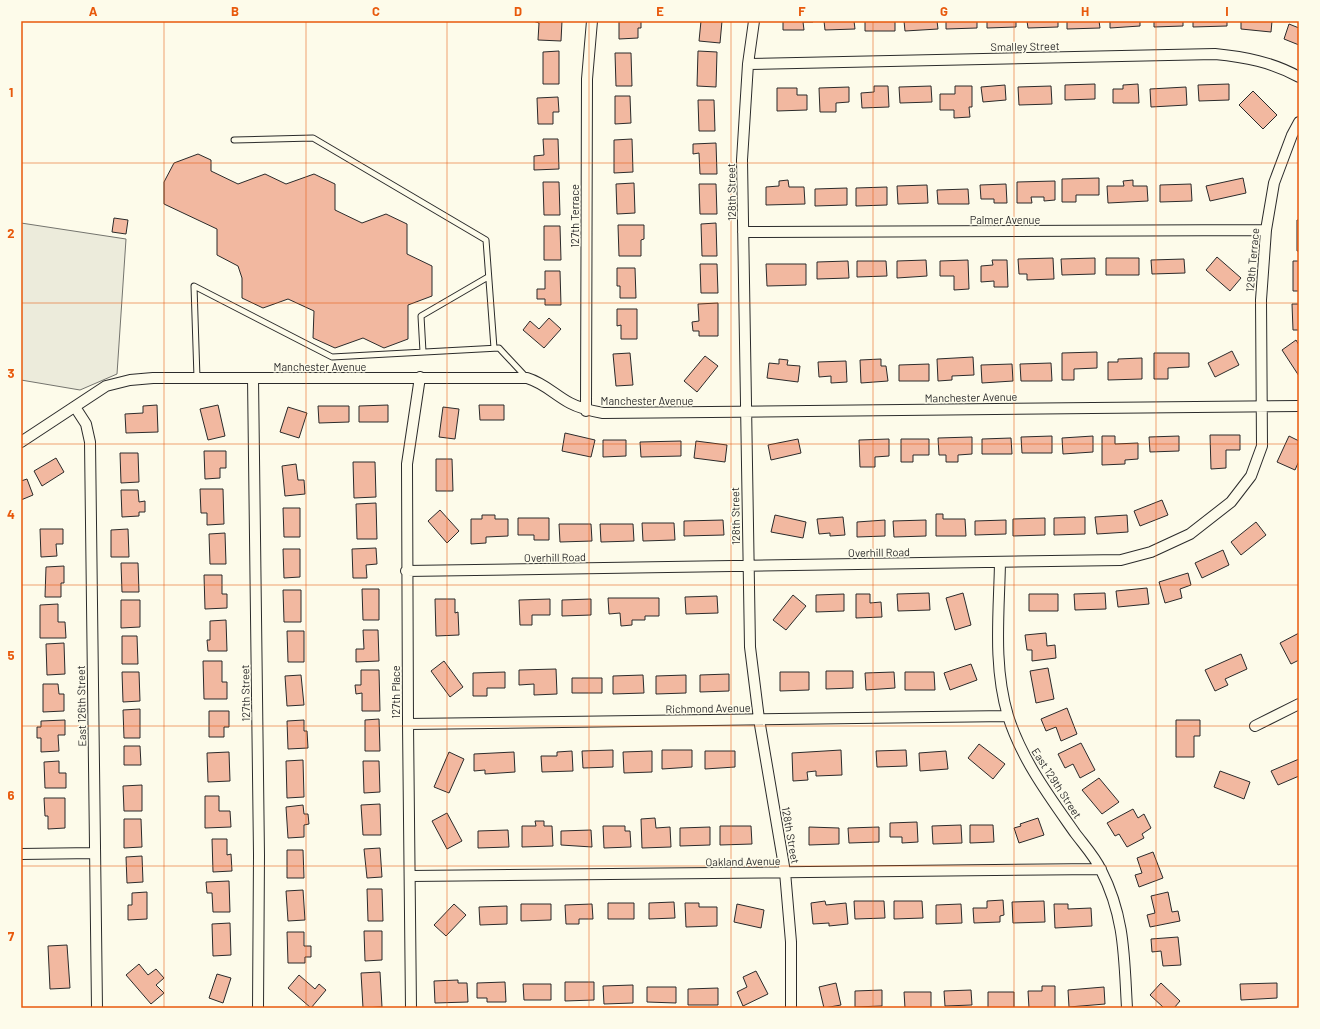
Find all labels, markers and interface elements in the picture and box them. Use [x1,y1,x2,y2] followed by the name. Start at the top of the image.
[89,3,98,19] text: A
[231,3,239,19] text: B
[372,3,380,19] text: C
[514,3,522,19] text: D
[656,3,664,19] text: E
[798,3,806,19] text: F
[940,3,948,19] text: G
[1081,3,1089,19] text: H
[1225,3,1229,19] text: I
[990,39,1060,53] street label: Smalley Street
[9,84,13,100] text: 1
[724,163,738,221] street label: 128th Street
[568,184,581,248] street label: 127th Terrace
[970,213,1040,226] street label: Palmer Avenue
[7,225,15,241] text: 2
[1243,227,1261,293] street label: 129th Terrace
[274,360,367,373] street label: Manchester Avenue
[7,365,15,381] text: 3
[924,390,1018,404] street label: Manchester Avenue
[601,394,694,407] street label: Manchester Avenue
[728,487,742,545] street label: 128th Street
[7,506,15,522] text: 4
[848,545,910,559] street label: Overhill Road
[524,550,586,564] street label: Overhill Road
[7,647,15,663] text: 5
[238,664,252,722] street label: 127th Street
[74,665,88,747] street label: East 126th Street
[389,665,402,719] street label: 127th Place
[665,701,751,715] street label: Richmond Avenue
[1029,745,1085,821] street label: East 129th Street
[8,787,15,803] text: 6
[780,805,802,865] street label: 128th Street
[705,854,781,868] street label: Oakland Avenue
[8,928,15,944] text: 7

